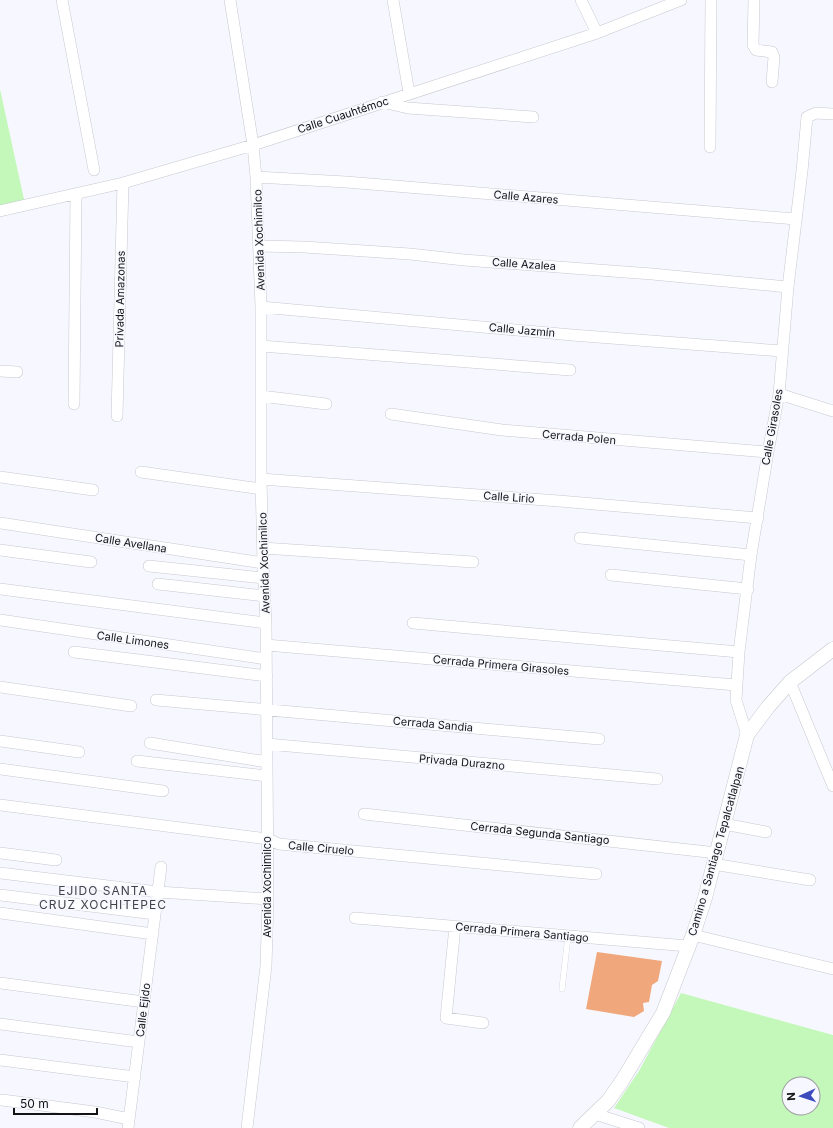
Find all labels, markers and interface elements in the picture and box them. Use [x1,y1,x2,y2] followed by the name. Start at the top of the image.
[296,94,390,136] street label: Calle Cuauhtémoc
[493,187,559,207] street label: Calle Azares
[250,189,268,291] street label: Avenida Xochimilco
[112,250,128,347] street label: Privada Amazonas
[491,255,557,273] street label: Calle Azalea
[488,320,556,340] street label: Calle Jazmín
[758,387,786,466] street label: Calle Girasoles
[541,427,617,447] street label: Cerrada Polen
[483,488,536,506] street label: Calle Lirio
[255,512,273,614] street label: Avenida Xochimilco
[94,530,168,556] street label: Calle Avellana
[96,628,170,652] street label: Calle Limones
[432,652,570,678] street label: Cerrada Primera Girasoles
[392,714,474,734] street label: Cerrada Sandia
[418,751,506,773] street label: Privada Durazno
[685,764,747,938] street label: Camino a Santiago Tepalcatlalpan
[470,819,611,847] street label: Cerrada Segunda Santiago
[260,836,274,938] street label: Avenida Xochimilco
[287,838,355,858] street label: Calle Ciruelo
[39,883,167,912] district label: EJIDO SANTA CRUZ XOCHITEPEC
[455,919,590,945] street label: Cerrada Primera Santiago
[133,982,153,1038] street label: Calle Ejido
[781,1076,821,1116] north arrow
[14,1090,97,1116] scale bar
[784,1092,798,1101] text: N
[20,1096,49,1111] text: 50 m

